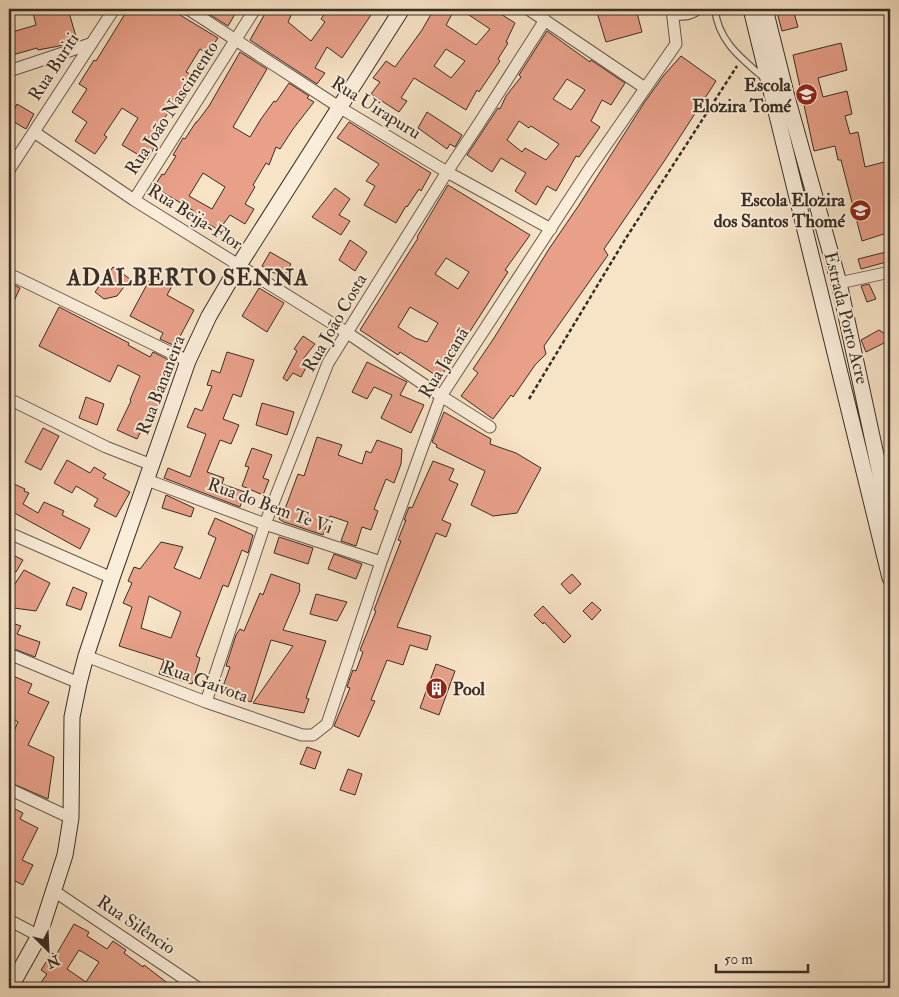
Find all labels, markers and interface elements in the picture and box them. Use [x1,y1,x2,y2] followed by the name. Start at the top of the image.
[24,29,85,105] street label: Rua Buriti
[120,36,224,179] street label: Rua João Nascimento
[327,71,425,145] street label: Rua Uirapuru
[692,74,792,118] place label: Escola Elozira Tomé
[795,83,819,107] school or university icon: Escola Elozira Tomé
[143,179,247,255] street label: Rua Beija-Flor
[714,189,846,233] place label: Escola Elozira dos Santos Thomé
[849,198,873,222] school or university icon: Escola Elozira dos Santos Thomé
[818,249,874,387] street label: Estrada Porto Acre
[66,264,309,292] district label: ADALBERTO SENNA
[298,269,373,376] street label: Rua João Costa
[414,323,474,403] street label: Rua Jacanã
[131,331,191,438] street label: Rua Bananeira
[204,473,336,539] street label: Rua do Bem Te Vi
[159,656,252,708] street label: Rua Gaivota
[425,677,449,701] building icon: Pool
[453,678,485,701] place label: Pool
[92,890,180,960] street label: Rua Silêncio
[22,924,72,974] north arrow
[716,942,809,974] scale bar
[724,950,753,969] text: 50 m
[43,951,63,972] text: N

